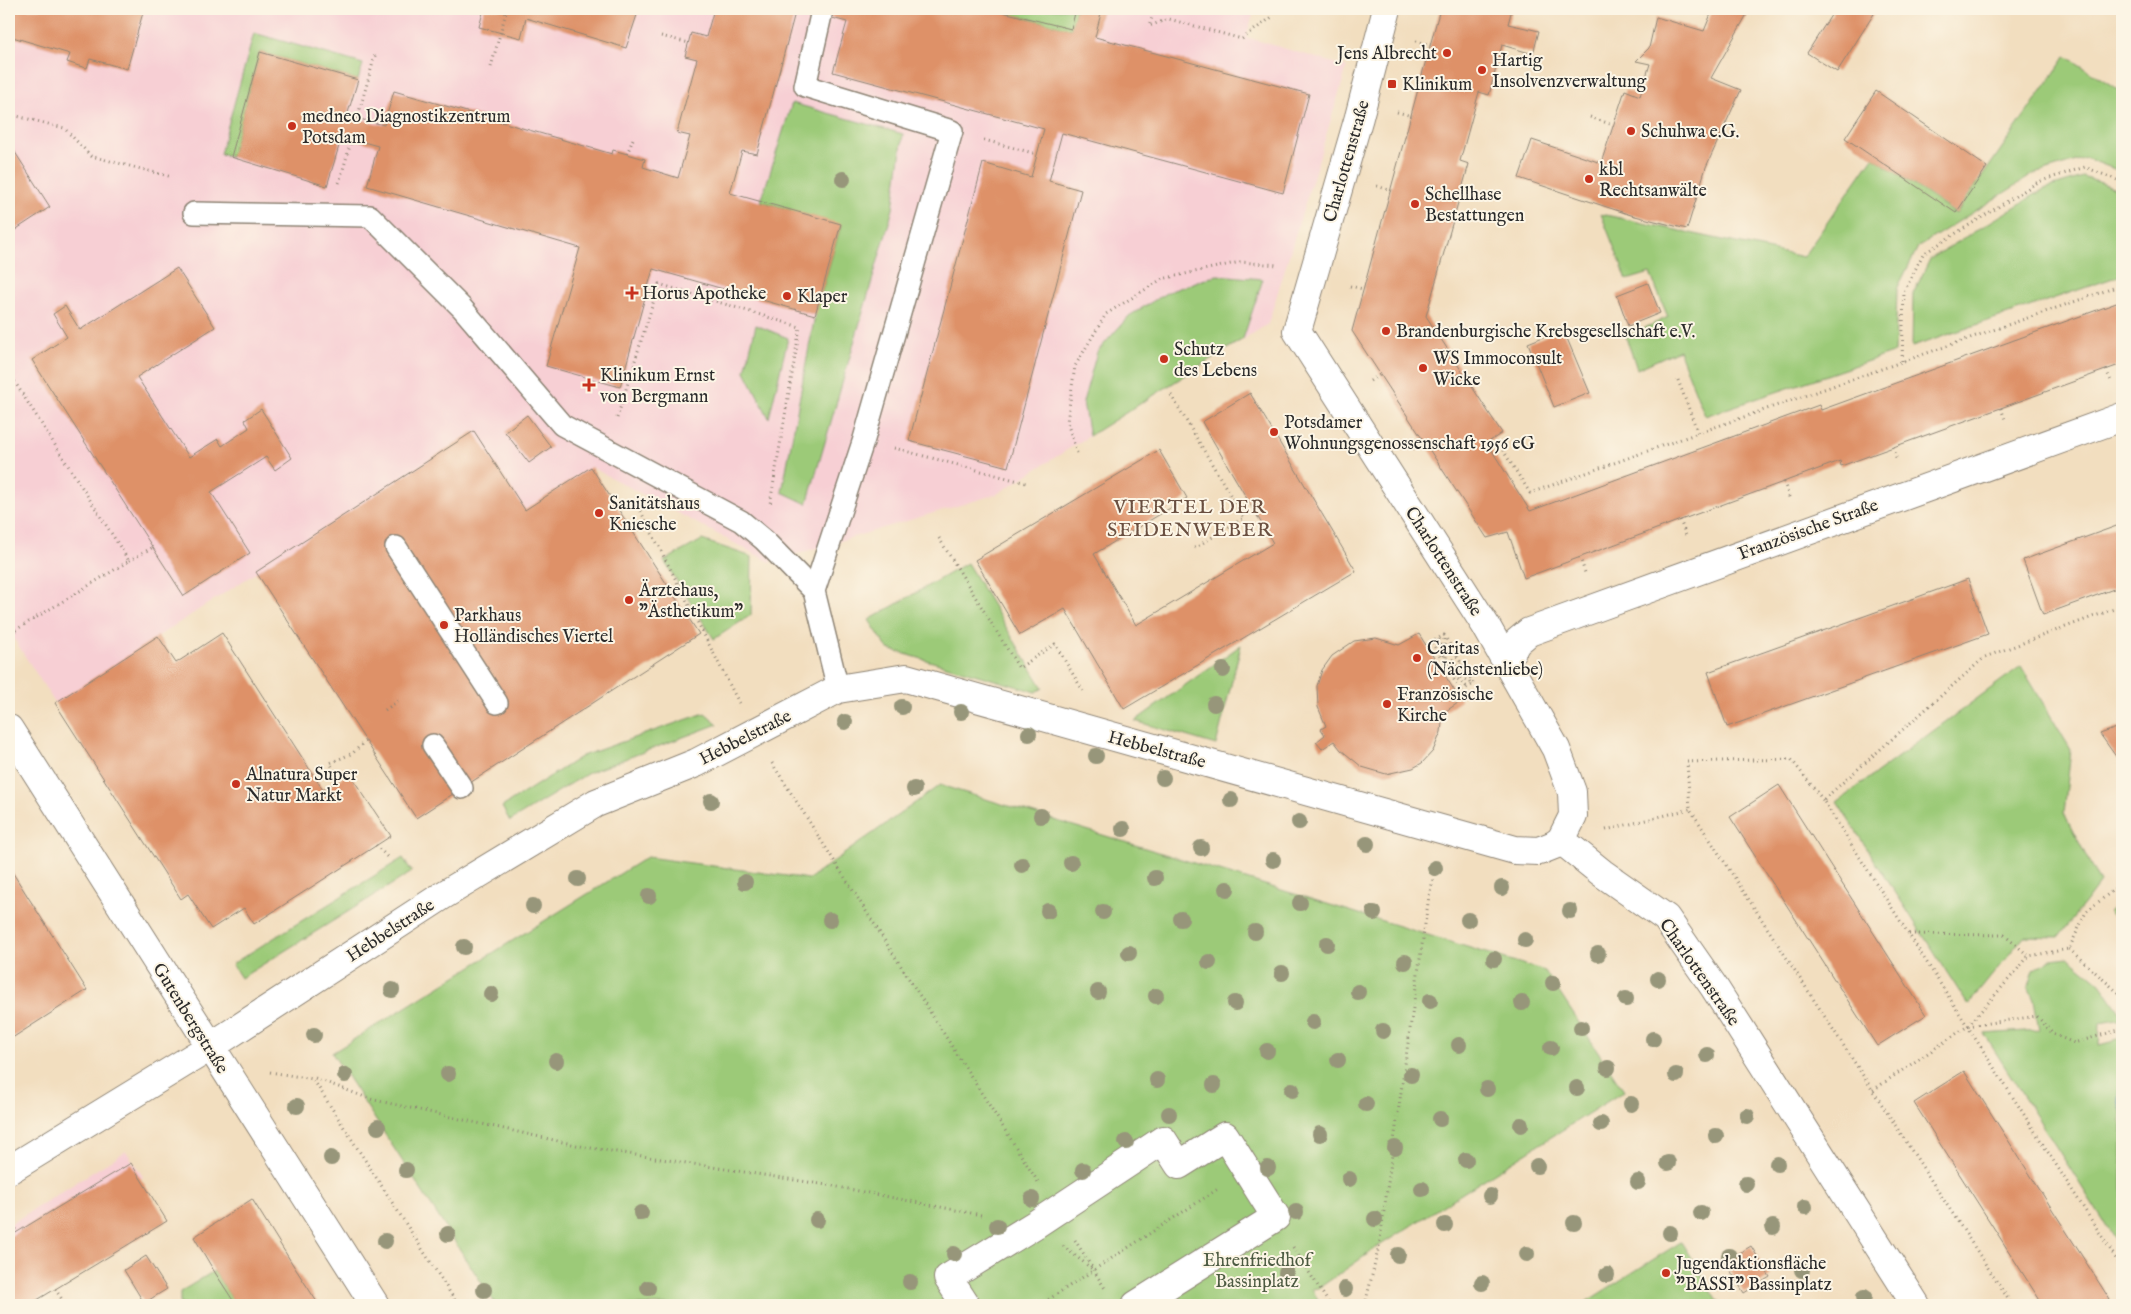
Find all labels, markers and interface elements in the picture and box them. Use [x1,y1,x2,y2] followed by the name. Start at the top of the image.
[1335,43,1437,66] place label: Jens Albrecht
[1441,47,1453,59] marker: Jens Albrecht
[1492,50,1646,94] place label: Hartig Insolvenzverwaltung
[1476,64,1488,76] marker: Hartig Insolvenzverwaltung
[1402,74,1472,97] place label: Klinikum
[1386,78,1398,90] marker: Klinikum
[1319,98,1376,225] street label: Charlottenstraße
[302,106,510,150] place label: medneo Diagnostikzentrum Potsdam
[286,120,298,132] marker: medneo Diagnostikzentrum Potsdam
[1641,121,1739,144] place label: Schuhwa e.G.
[1625,125,1637,137] marker: Schuhwa e.G.
[1599,159,1707,203] place label: kbl Rechtsanwälte
[1583,173,1595,185] marker: kbl Rechtsanwälte
[1425,184,1525,228] place label: Schellhase Bestattungen
[1409,198,1421,210] marker: Schellhase Bestattungen
[642,283,766,306] place label: Horus Apotheke
[797,286,848,309] place label: Klaper
[626,287,638,299] marker: Horus Apotheke
[781,290,793,302] marker: Klaper
[1396,321,1695,344] place label: Brandenburgische Krebsgesellschaft e.V.
[1380,325,1392,337] marker: Brandenburgische Krebsgesellschaft e.V.
[1174,339,1257,383] place label: Schutz des Lebens
[1433,348,1562,392] place label: WS Immoconsult Wicke
[1158,353,1170,365] marker: Schutz des Lebens
[1417,362,1429,374] marker: WS Immoconsult Wicke
[600,365,715,409] place label: Klinikum Ernst von Bergmann
[582,378,596,392] marker: Klinikum Ernst von Bergmann
[1284,412,1536,456] place label: Potsdamer Wohnungsgenossenschaft 1956 eG
[1268,426,1280,438] marker: Potsdamer Wohnungsgenossenschaft 1956 eG
[609,493,700,537] place label: Sanitätshaus Kniesche
[1735,494,1882,566] street label: Französische Straße
[1107,495,1273,543] district label: VIERTEL DER SEIDENWEBER
[1399,503,1487,621] street label: Charlottenstraße
[593,507,605,519] marker: Sanitätshaus Kniesche
[638,579,743,624] place label: Ärztehaus, "Ästhetikum"
[623,594,635,606] marker: Ärztehaus, "Ästhetikum"
[454,605,613,649] place label: Parkhaus Holländisches Viertel
[438,619,450,631] marker: Parkhaus Holländisches Viertel
[1427,638,1543,682] place label: Caritas (Nächstenliebe)
[1411,652,1423,664] marker: Caritas (Nächstenliebe)
[1397,684,1493,728] place label: Französische Kirche
[1381,698,1393,710] marker: Französische Kirche
[696,705,796,771] street label: Hebbelstraße
[1105,726,1208,775] street label: Hebbelstraße
[245,764,358,808] place label: Alnatura Super Natur Markt
[230,778,242,790] marker: Alnatura Super Natur Markt
[342,894,439,968] street label: Hebbelstraße
[1653,915,1744,1031] street label: Charlottenstraße
[147,959,233,1078] street label: Gutenbergstraße
[1203,1250,1314,1294] park label: Ehrenfriedhof Bassinplatz
[1674,1253,1832,1297] place label: Jugendaktionsfläche "BASSI" Bassinplatz
[1660,1267,1672,1279] marker: Jugendaktionsfläche "BASSI" Bassinplatz

